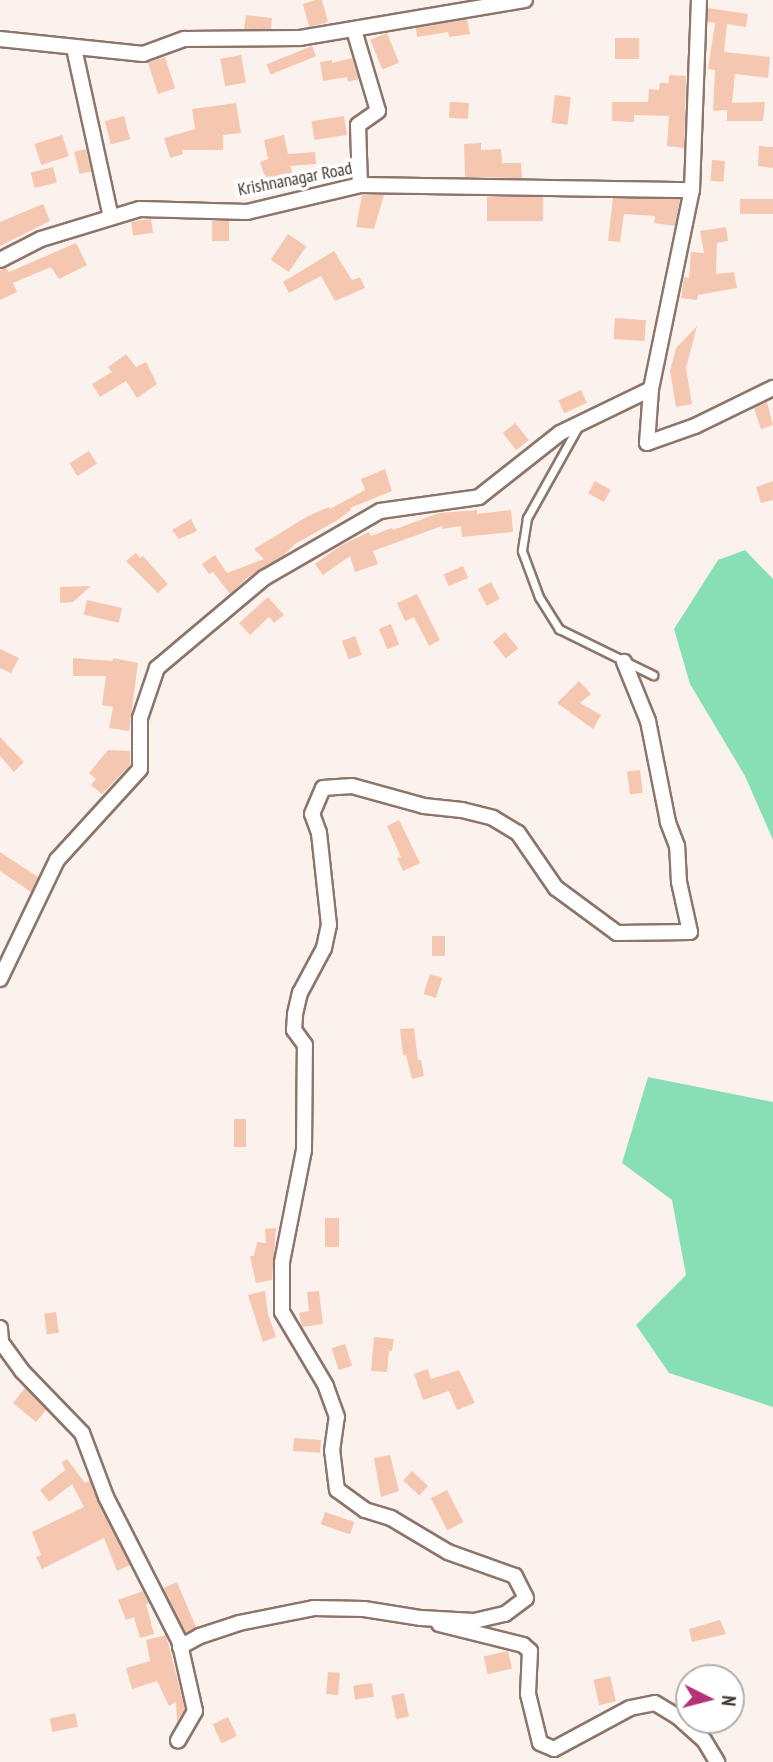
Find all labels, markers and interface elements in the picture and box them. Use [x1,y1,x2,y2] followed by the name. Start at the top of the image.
[236,157,354,201] street label: Krishnanagar Road
[675,1664,745,1734] north arrow
[716,1695,741,1707] text: N

